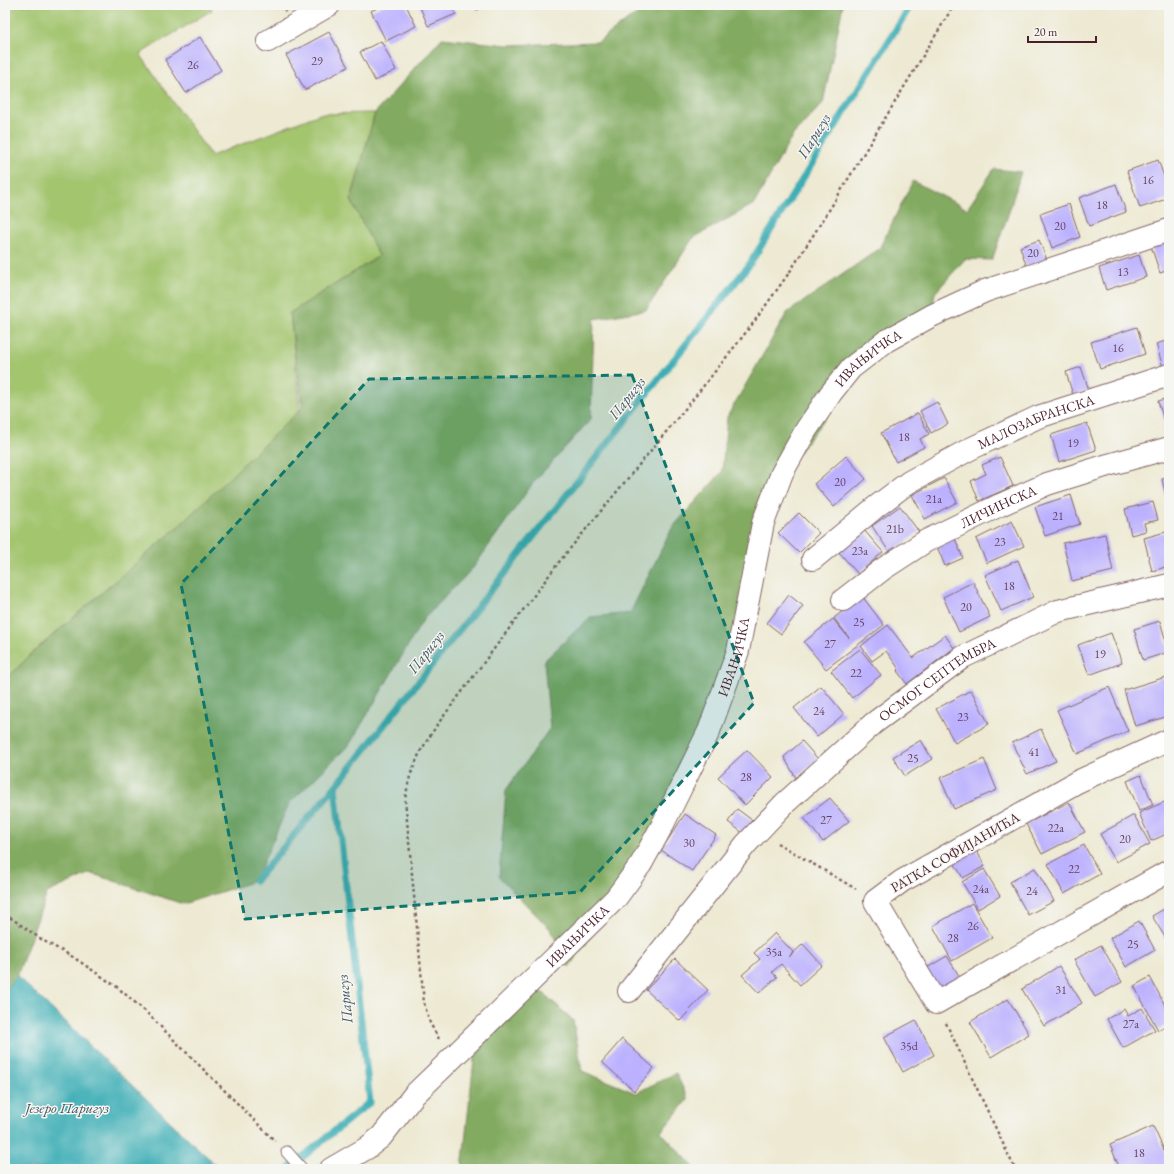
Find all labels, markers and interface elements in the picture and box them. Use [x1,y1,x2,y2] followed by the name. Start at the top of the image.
[1028,18,1096,44] scale bar
[1034,24,1058,40] text: 20 m
[311,53,323,69] house number: 29
[187,57,199,73] house number: 26
[792,110,835,162] water label: Паригуз
[1142,172,1154,188] house number: 16
[1096,197,1108,213] house number: 18
[1054,218,1066,234] house number: 20
[1027,245,1039,261] house number: 20
[1117,264,1129,280] house number: 13
[830,325,905,391] street label: ИВАЊИЧКА
[1112,340,1124,356] house number: 16
[603,372,649,424] water label: Паригуз
[975,390,1097,453] street label: МАЛОЗАБРАНСКА
[898,429,910,445] house number: 18
[1067,435,1079,451] house number: 19
[834,474,846,490] house number: 20
[957,481,1039,532] street label: ЛИЧИНСКА
[926,491,942,507] house number: 21a
[1052,508,1064,524] house number: 21
[886,521,904,537] house number: 21b
[994,534,1006,550] house number: 23
[852,543,868,559] house number: 23a
[1003,578,1015,594] house number: 18
[960,599,972,615] house number: 20
[853,614,865,630] house number: 25
[713,615,753,699] street label: ИВАЊИЧКА
[402,626,448,678] water label: Паригуз
[875,634,999,725] street label: ОСМОГ СЕПТЕМБРА
[824,636,836,652] house number: 27
[1094,646,1106,662] house number: 19
[850,665,862,681] house number: 22
[813,703,825,719] house number: 24
[957,709,969,725] house number: 23
[1028,744,1040,760] house number: 41
[907,750,919,766] house number: 25
[740,769,752,785] house number: 28
[887,808,1023,896] street label: РАТКА СОФИЈАНИЋА
[820,812,832,828] house number: 27
[1048,820,1064,836] house number: 22a
[1119,831,1131,847] house number: 20
[683,835,695,851] house number: 30
[1068,861,1080,877] house number: 22
[973,881,989,897] house number: 24a
[1026,883,1038,899] house number: 24
[542,900,613,971] street label: ИВАЊИЧКА
[967,918,979,934] house number: 26
[947,930,959,946] house number: 28
[1127,936,1139,952] house number: 25
[766,944,782,960] house number: 35a
[332,973,357,1025] water label: Паригуз
[1055,982,1067,998] house number: 31
[1123,1016,1139,1032] house number: 27a
[900,1038,919,1054] house number: 35d
[22,1098,109,1117] water label: Језеро Паригуз
[1133,1145,1145,1161] house number: 18

